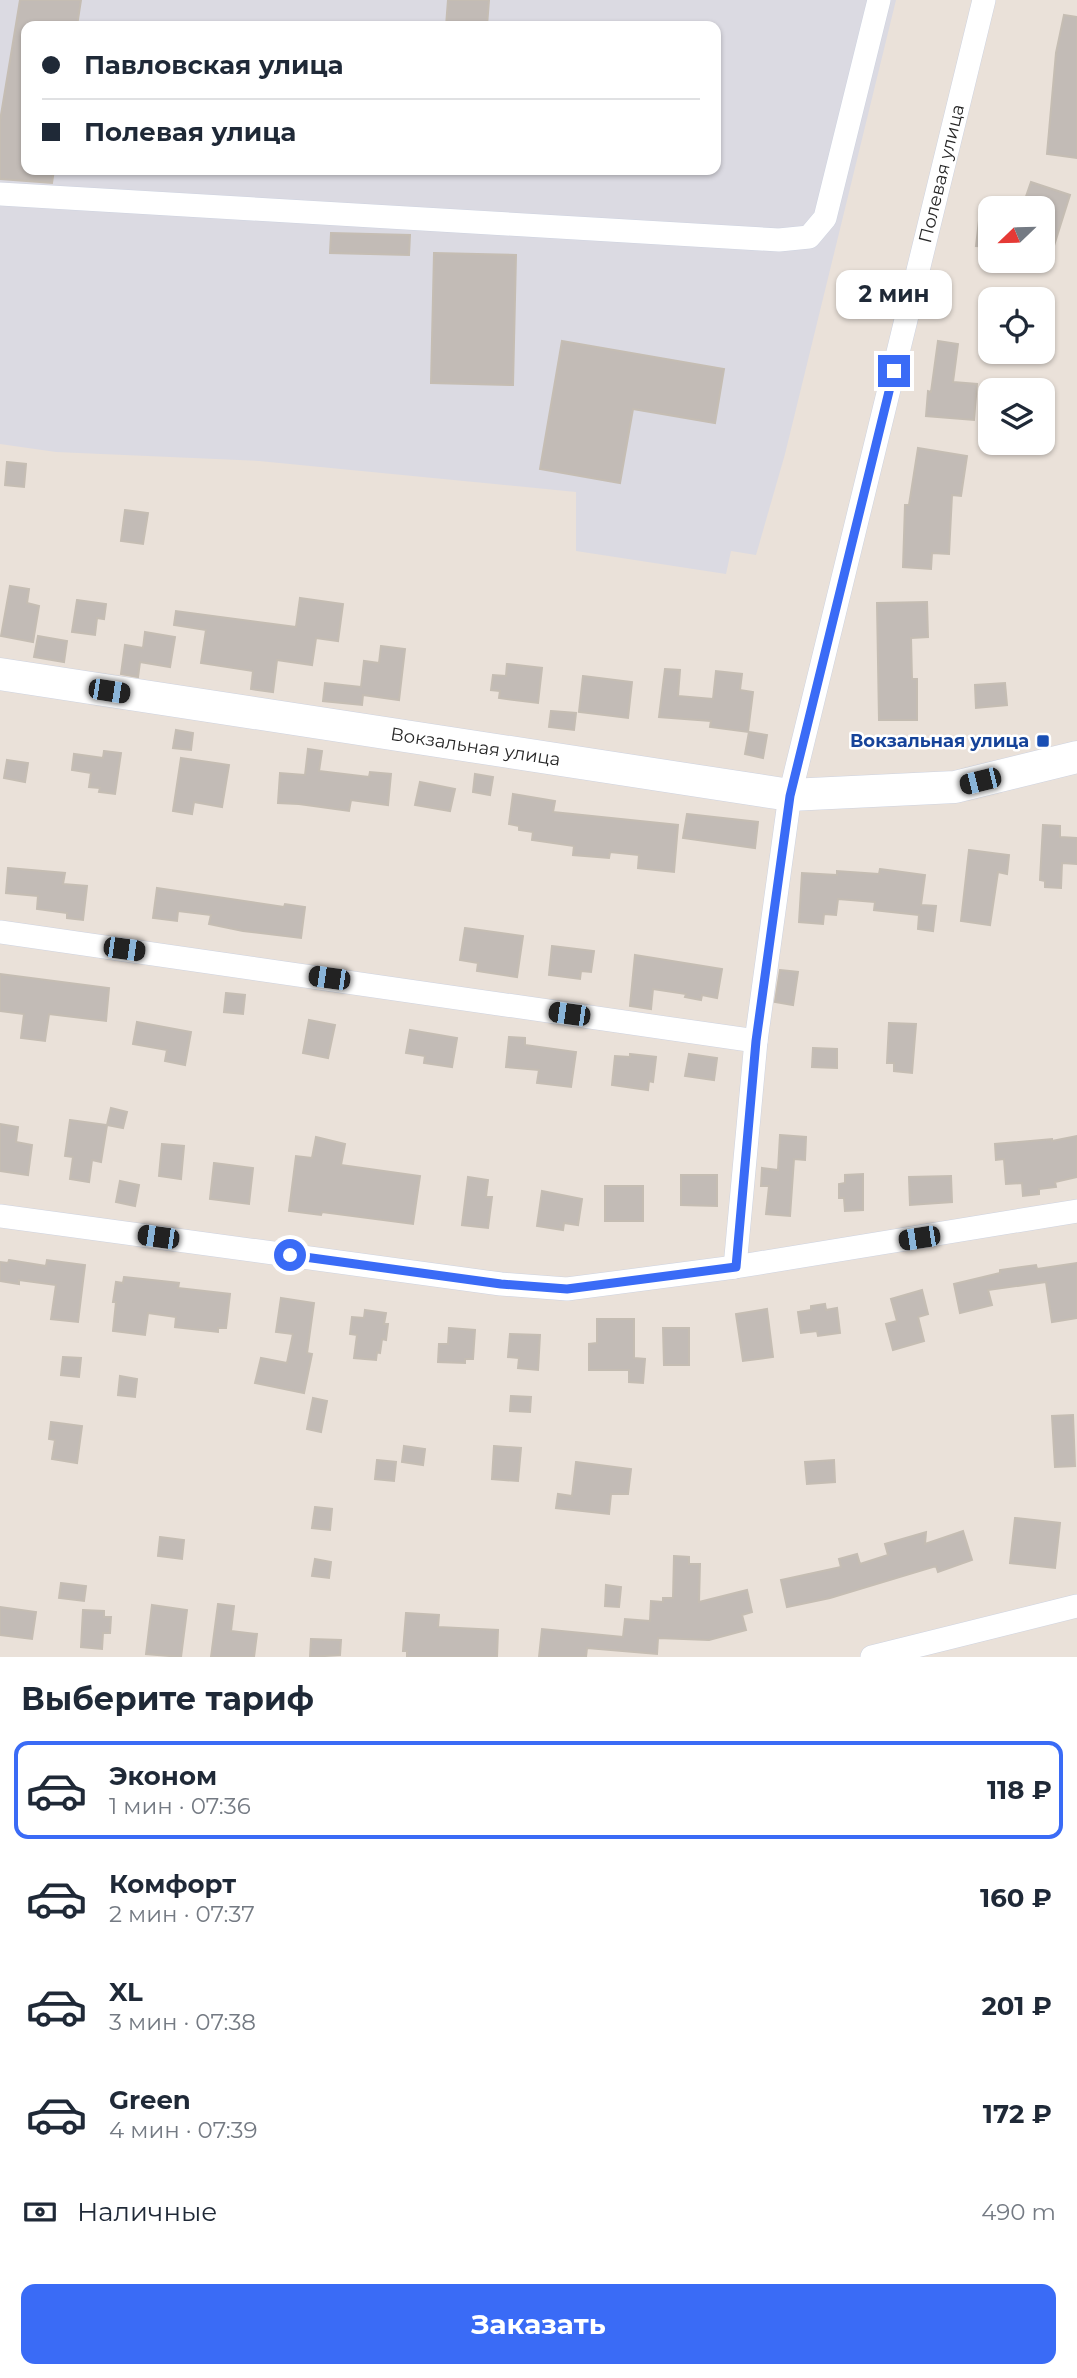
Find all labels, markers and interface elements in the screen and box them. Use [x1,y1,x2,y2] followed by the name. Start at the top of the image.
[84,49,343,81] text: Павловская улица
[914,102,969,245] street label: Полевая улица
[84,116,296,148] text: Полевая улица
[978,196,1055,273] north arrow
[978,196,1055,455] map controls
[836,270,952,318] callout: 2 мин
[858,280,930,308] text: 2 мин
[978,287,1055,364] button: locate
[878,355,910,387] route end
[978,378,1055,455] button: layers
[87,677,132,705] car
[389,723,562,771] street label: Вокзальная улица
[850,730,1029,752] place label: Вокзальная улица
[1035,733,1051,749] marker: Вокзальная улица
[958,766,1003,796] car
[102,936,147,962] car
[307,965,352,991] car
[547,1001,592,1027] car
[136,1224,181,1250] car
[897,1224,942,1252] car
[274,1239,306,1271] route start
[21,1679,314,1718] text: Выберите тариф
[25,1759,88,1822] icon: car
[109,1760,217,1792] text: Эконом
[987,1774,1052,1806] text: 118 ₽
[109,1792,251,1820] text: 1 мин · 07:36
[25,1867,88,1930] icon: car
[109,1868,236,1900] text: Комфорт
[980,1882,1052,1914] text: 160 ₽
[109,1900,255,1928] text: 2 мин · 07:37
[25,1975,88,2038] icon: car
[109,1976,143,2008] text: XL
[981,1990,1052,2022] text: 201 ₽
[109,2008,256,2036] text: 3 мин · 07:38
[25,2083,88,2146] icon: car
[109,2084,191,2116] text: Green
[983,2098,1052,2130] text: 172 ₽
[109,2116,258,2144] text: 4 мин · 07:39
[21,2193,59,2231] icon: cash
[77,2196,217,2228] text: Наличные
[981,2198,1056,2226] text: 490 m
[21,2284,1056,2364] button: Заказать

